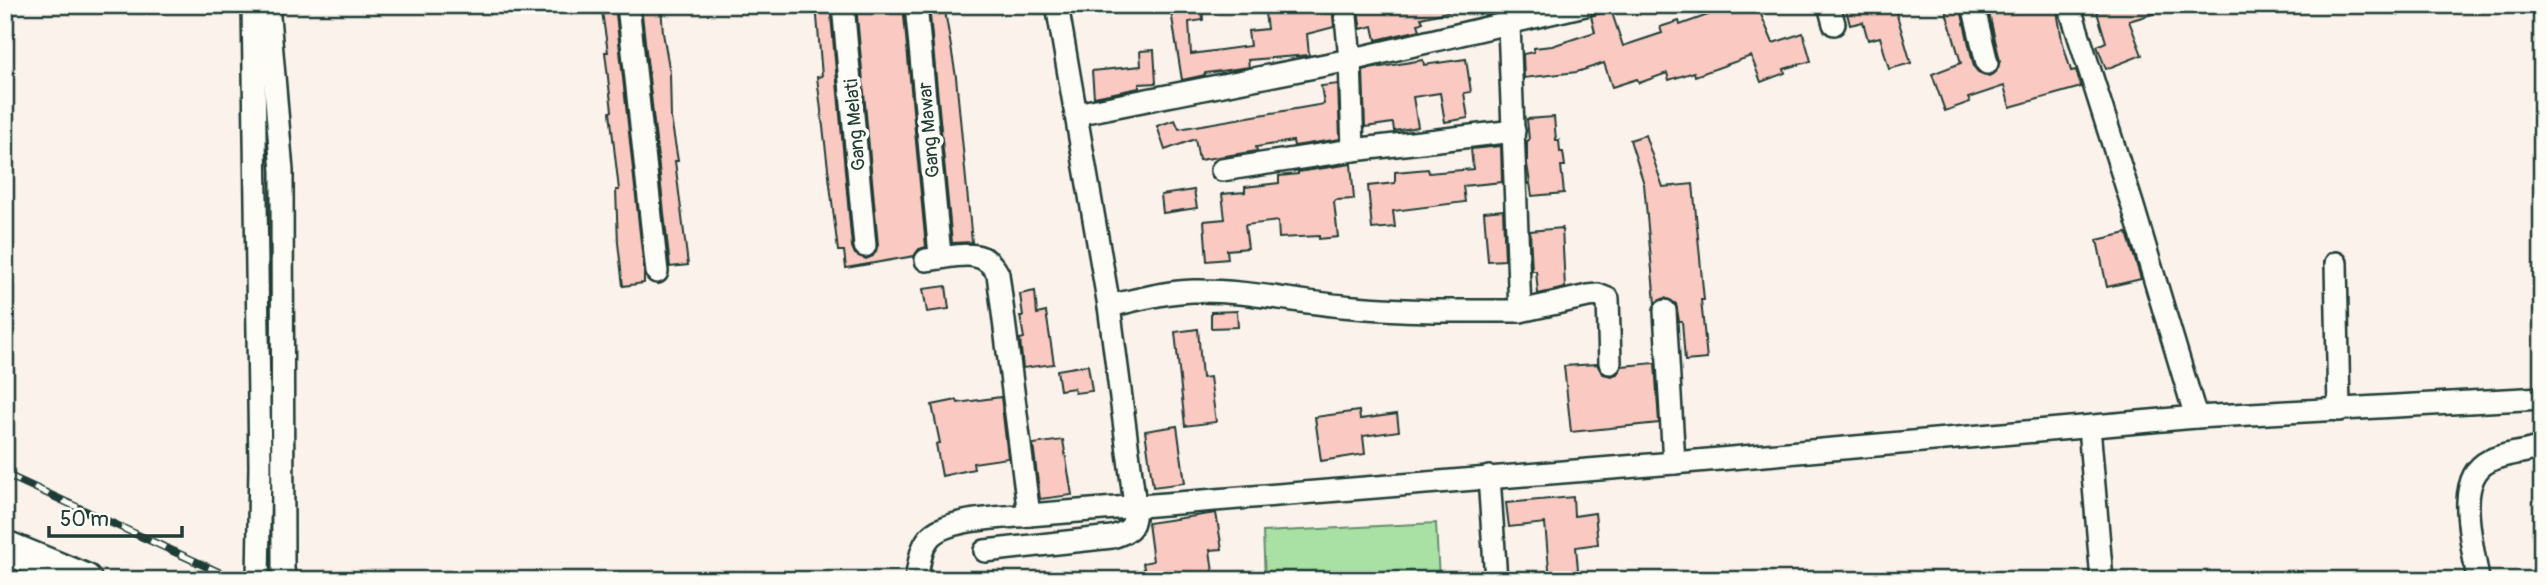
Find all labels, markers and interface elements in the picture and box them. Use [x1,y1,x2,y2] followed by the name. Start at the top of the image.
[839,78,871,172] street label: Gang Melati
[913,81,945,179] street label: Gang Mawar
[49,494,182,538] scale bar
[60,506,109,533] text: 50 m

